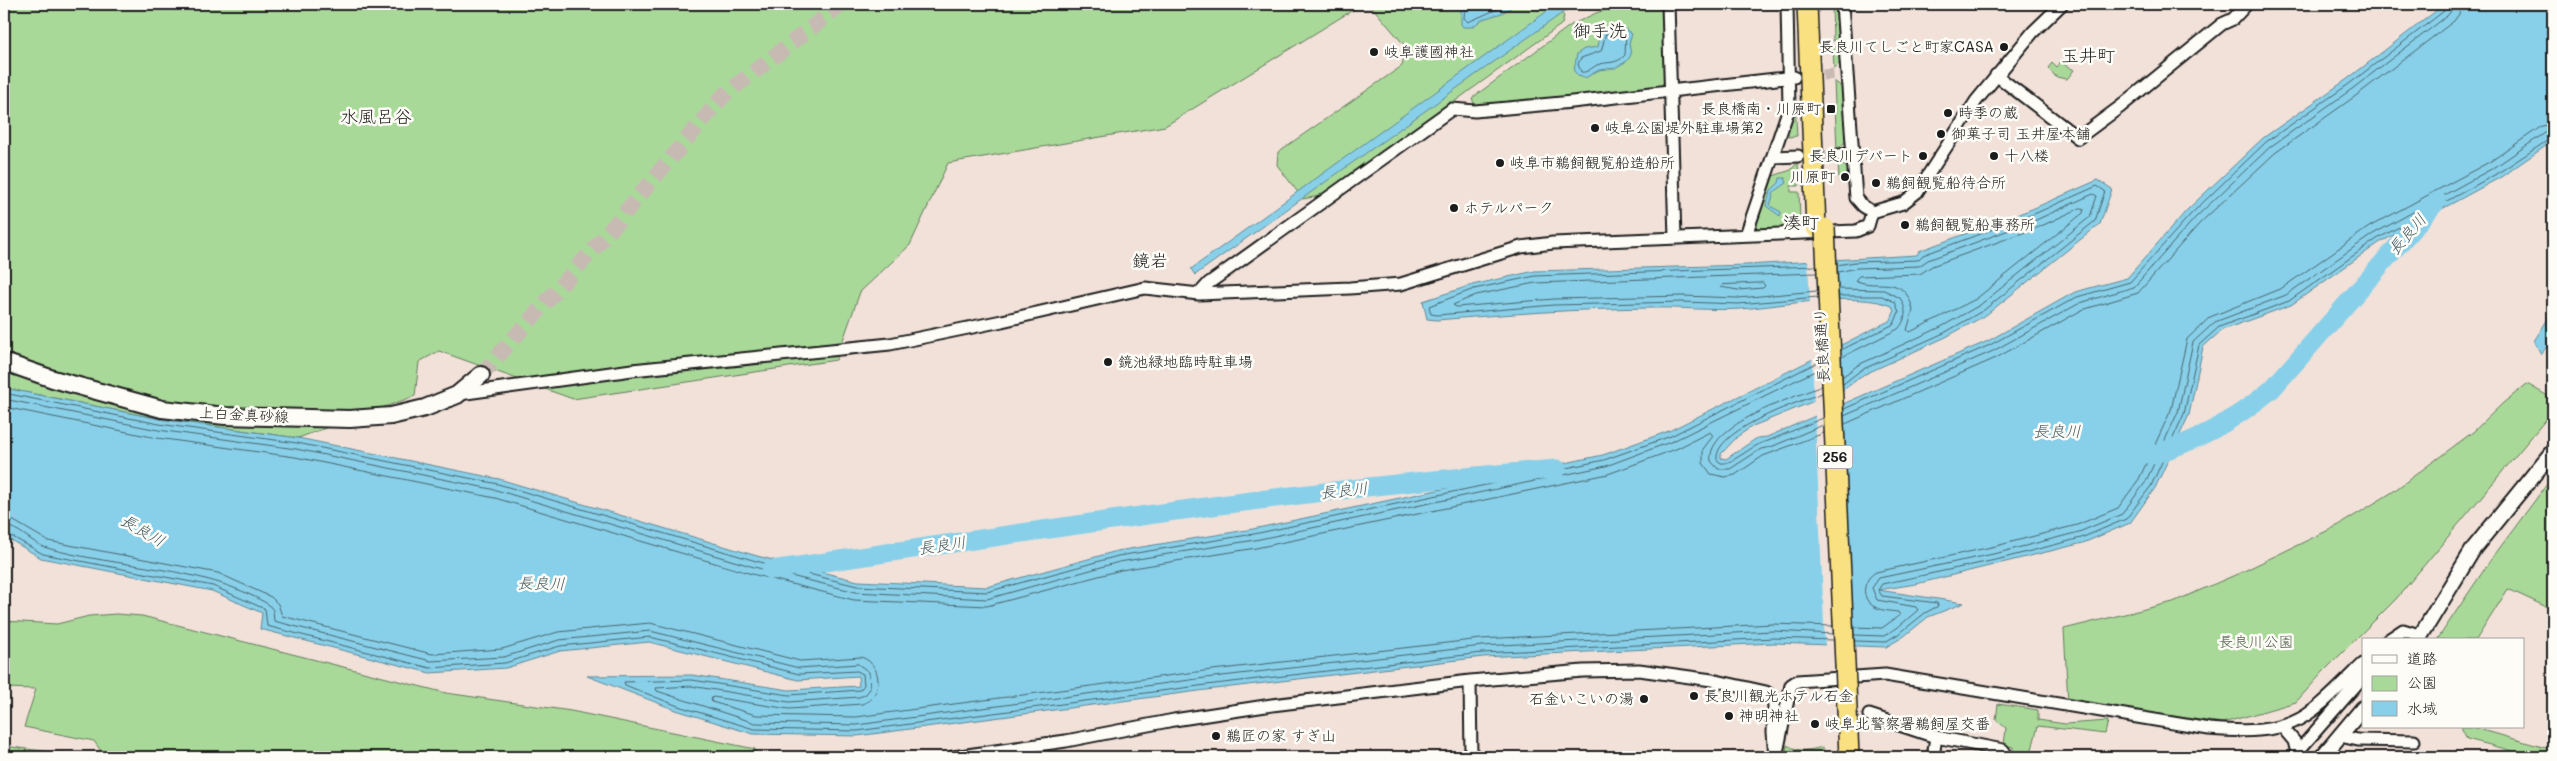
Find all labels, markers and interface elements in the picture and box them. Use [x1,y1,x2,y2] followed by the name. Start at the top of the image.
[1573,18,1627,42] district label: 御手洗
[1819,36,1994,56] place label: 長良川てしごと町家CASA
[1384,41,1474,61] place label: 岐阜護國神社
[1998,41,2010,53] marker: 長良川てしごと町家CASA
[2061,43,2115,67] district label: 玉井町
[1368,46,1380,58] marker: 岐阜護國神社
[1701,98,1822,118] place label: 長良橋南・川原町
[1958,102,2018,122] place label: 時季の蔵
[1825,103,1837,115] marker: 長良橋南・川原町
[340,104,412,128] district label: 水風呂谷
[1942,107,1954,119] marker: 時季の蔵
[1605,117,1763,137] place label: 岐阜公園堤外駐車場第2
[1589,122,1601,134] marker: 岐阜公園堤外駐車場第2
[1951,123,2091,143] place label: 御菓子司 玉井屋本舗
[1935,128,1947,140] marker: 御菓子司 玉井屋本舗
[1809,145,1913,165] place label: 長良川デパート
[2004,145,2049,165] place label: 十八楼
[1917,150,1929,162] marker: 長良川デパート
[1988,150,2000,162] marker: 十八楼
[1510,152,1675,172] place label: 岐阜市鵜飼観覧船造船所
[1494,157,1506,169] marker: 岐阜市鵜飼観覧船造船所
[1790,166,1836,186] place label: 川原町
[1839,171,1851,183] marker: 川原町
[1886,172,2006,192] place label: 鵜飼観覧船待合所
[1870,177,1882,189] marker: 鵜飼観覧船待合所
[1464,197,1553,217] place label: ホテルパーク
[1448,202,1460,214] marker: ホテルパーク
[2383,209,2430,259] water label: 長良川
[1783,210,1819,234] district label: 湊町
[1915,214,2035,234] place label: 鵜飼観覧船事務所
[1899,219,1911,231] marker: 鵜飼観覧船事務所
[1132,248,1168,272] district label: 鏡岩
[1809,307,1833,383] street label: 長良橋通り
[1118,351,1253,371] place label: 鏡池緑地臨時駐車場
[1102,356,1114,368] marker: 鏡池緑地臨時駐車場
[199,402,290,426] street label: 上白金真砂線
[2033,420,2081,441] water label: 長良川
[1818,446,1852,468] road number: 256
[1319,477,1369,502] water label: 長良川
[117,508,169,551] water label: 長良川
[917,531,967,558] water label: 長良川
[517,572,565,593] water label: 長良川
[2218,631,2294,651] park label: 長良川公園
[2362,638,2524,728] legend
[2407,648,2437,668] text: 道路
[2407,672,2437,692] text: 公園
[1704,685,1853,705] place label: 長良川観光ホテル石金
[1529,688,1634,708] place label: 石金いこいの湯
[1688,690,1700,702] marker: 長良川観光ホテル石金
[1638,693,1650,705] marker: 石金いこいの湯
[2407,698,2437,718] text: 水域
[1739,705,1799,725] place label: 神明神社
[1723,710,1735,722] marker: 神明神社
[1825,713,1990,733] place label: 岐阜北警察署鵜飼屋交番
[1809,718,1821,730] marker: 岐阜北警察署鵜飼屋交番
[1226,725,1336,745] place label: 鵜匠の家 すぎ山
[1210,730,1222,742] marker: 鵜匠の家 すぎ山

